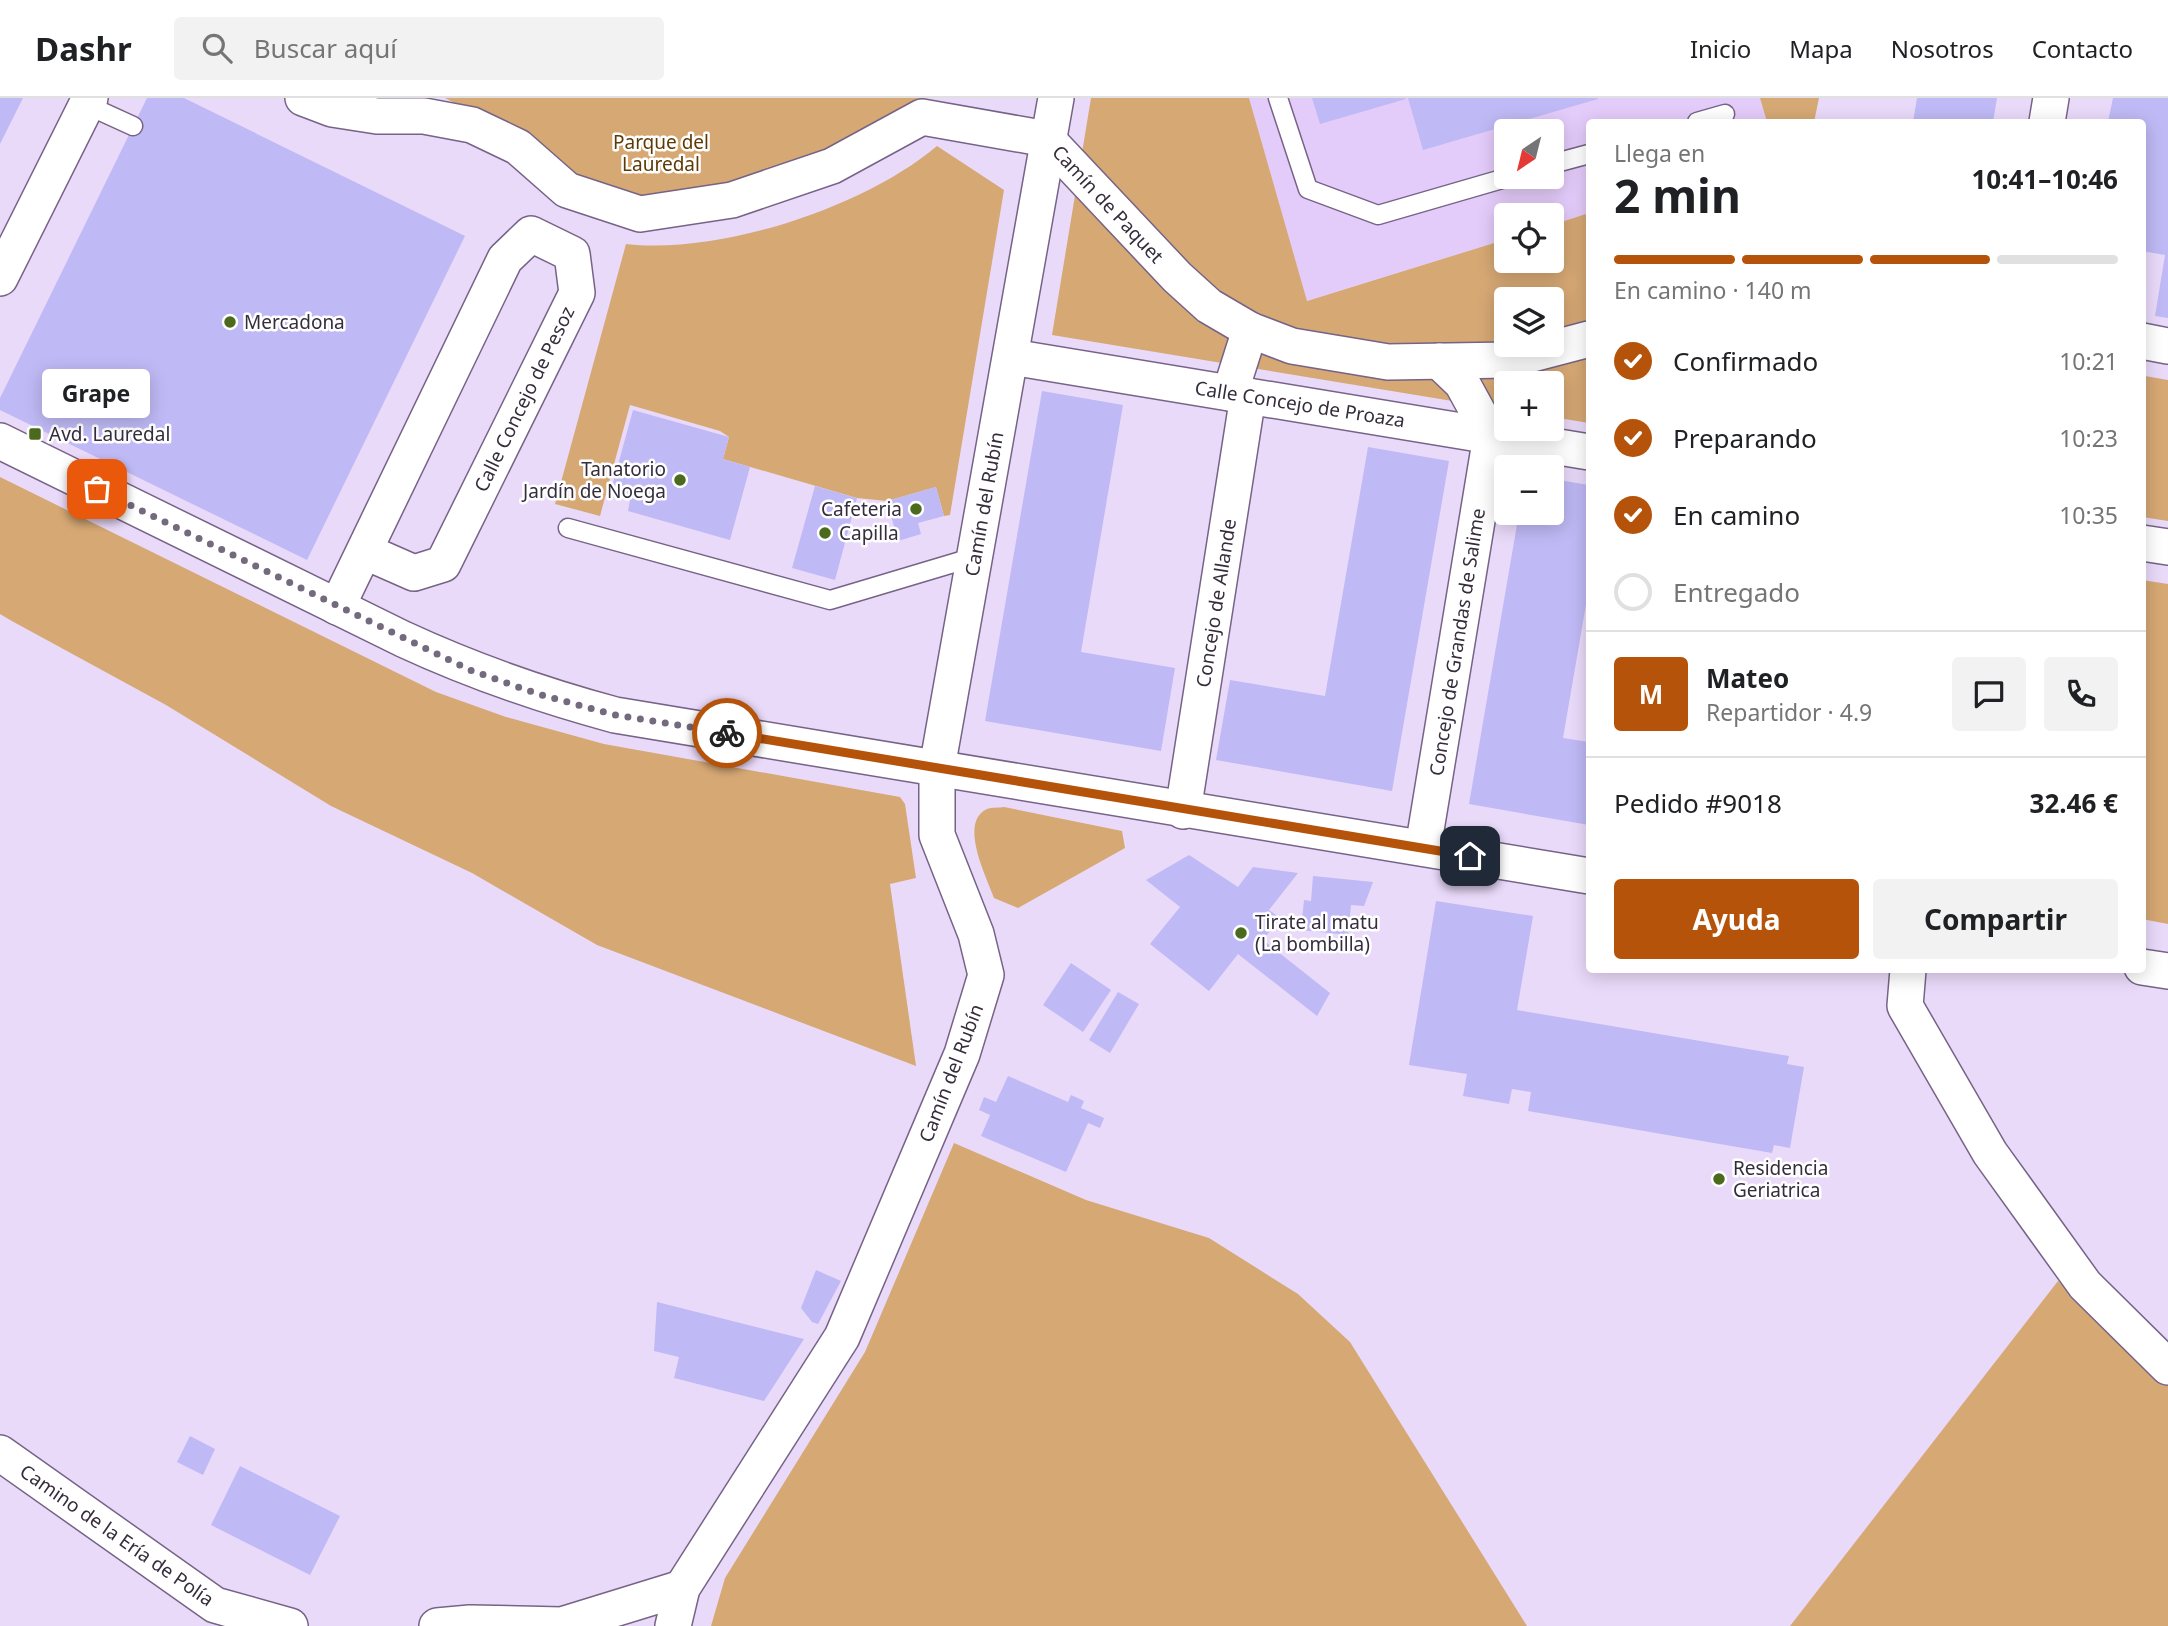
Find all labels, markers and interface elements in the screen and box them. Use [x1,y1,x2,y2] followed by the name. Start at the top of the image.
[174,17,664,80] search box
[35,26,132,71] text: Dashr
[198,29,236,67] icon: search
[254,30,397,66] text: Buscar aquí
[1690,32,1751,65] text: Inicio
[1789,32,1853,65] text: Mapa
[1891,32,1994,65] text: Nosotros
[2032,32,2133,65] text: Contacto
[1494,119,1564,189] north arrow
[1494,119,1564,525] map controls
[613,129,709,177] park label: Parque del Lauredal
[1614,137,1705,169] text: Llega en
[1046,139,1170,269] street label: Camín de Paquet
[1971,161,2118,197] text: 10:41–10:46
[1614,164,1741,226] text: 2 min
[1494,203,1564,273] button: locate
[1614,274,1812,306] text: En camino · 140 m
[1494,287,1564,357] button: layers
[468,302,580,496] street label: Calle Concejo de Pesoz
[244,309,345,335] place label: Mercadona
[222,314,238,330] marker: Mercadona
[1614,342,1652,380] icon: check
[1673,343,1818,379] text: Confirmado
[2059,345,2118,377] text: 10:21
[43,370,151,419] callout: Grape
[1494,371,1564,441] button: +
[1193,375,1407,433] street label: Calle Concejo de Proaza
[62,377,130,409] text: Grape
[1614,419,1652,457] icon: check
[1673,420,1817,456] text: Preparando
[49,421,170,447] place label: Avd. Lauredal
[2059,422,2118,454] text: 10:23
[27,426,43,442] marker: Avd. Lauredal
[959,430,1009,578] street label: Camín del Rubín
[1494,455,1564,525] button: −
[521,456,666,504] place label: Tanatorio Jardín de Noega
[67,459,127,519] pin
[78,470,116,508] icon: bag
[672,472,688,488] marker: Tanatorio Jardín de Noega
[821,496,902,522] place label: Cafeteria
[1614,496,1652,534] icon: check
[1673,497,1800,533] text: En camino
[2059,499,2118,531] text: 10:35
[908,501,924,517] marker: Cafeteria
[1423,506,1491,778] street label: Concejo de Grandas de Salime
[1190,517,1242,689] street label: Concejo de Allande
[839,520,899,546] place label: Capilla
[817,525,833,541] marker: Capilla
[1673,574,1800,610] text: Entregado
[1952,657,2026,731] button: chat
[2044,657,2118,731] button: phone
[1706,660,1789,696] text: Mateo
[1639,676,1663,712] text: M
[1706,696,1872,728] text: Repartidor · 4.9
[692,698,762,768] courier
[708,714,746,752] icon: bike
[1614,785,1782,821] text: Pedido #9018
[2030,785,2118,821] text: 32.46 €
[1440,826,1500,886] pin
[1451,837,1489,875] icon: home
[1614,879,1859,959] button: Ayuda
[1873,879,2118,959] button: Compartir
[1255,909,1379,957] place label: Tirate al matu (La bombilla)
[1233,925,1249,941] marker: Tirate al matu (La bombilla)
[913,1000,989,1146] street label: Camín del Rubín
[1733,1155,1828,1203] place label: Residencia Geriatrica
[1711,1171,1727,1187] marker: Residencia Geriatrica
[15,1458,219,1612] street label: Camino de la Ería de Polía

